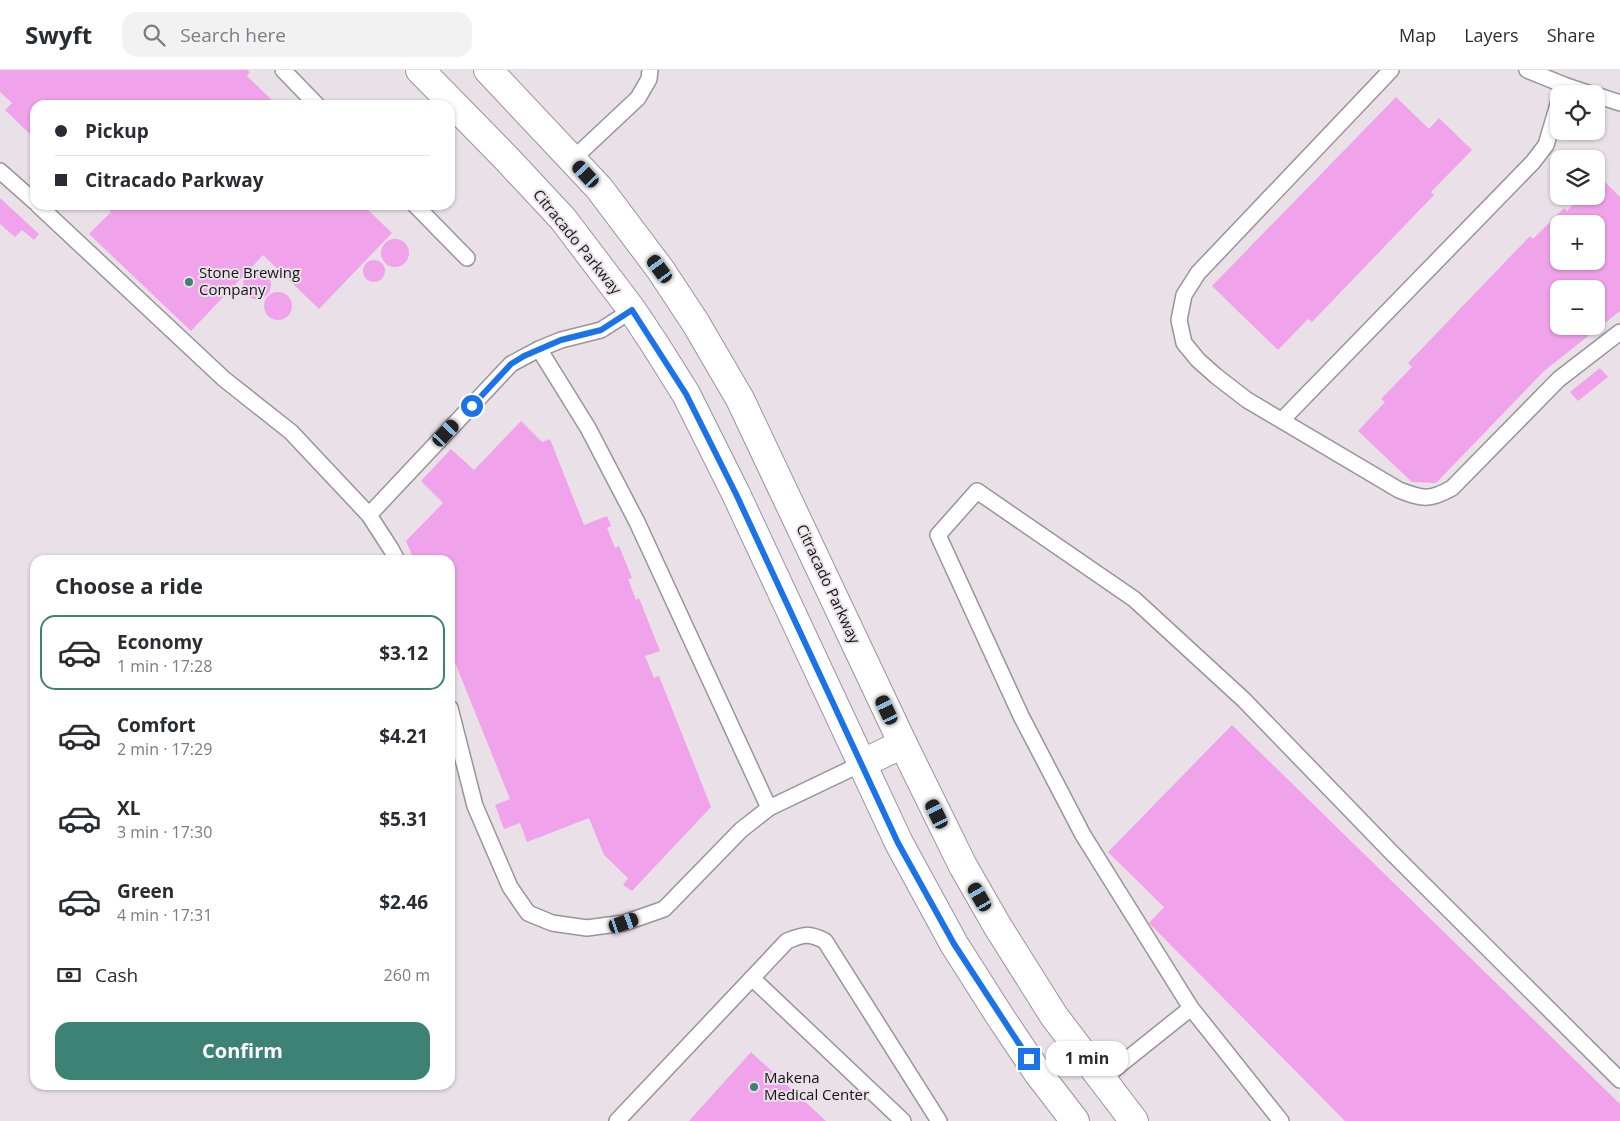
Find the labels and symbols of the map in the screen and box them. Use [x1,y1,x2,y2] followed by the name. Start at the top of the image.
[570,158,601,190] car
[529,185,627,298] street label: Citracado Parkway
[645,252,674,286] car
[199,262,300,299] place label: Stone Brewing Company
[183,276,195,288] marker: Stone Brewing Company
[461,395,483,417] route start
[430,417,461,449] car
[792,521,866,647] street label: Citracado Parkway
[873,693,900,727] car
[923,797,950,831] car
[966,880,993,914] car
[607,911,640,935] car
[1046,1042,1129,1076] callout: 1 min
[1018,1048,1040,1070] route end
[764,1067,869,1104] place label: Makena Medical Center
[748,1081,760,1093] marker: Makena Medical Center

